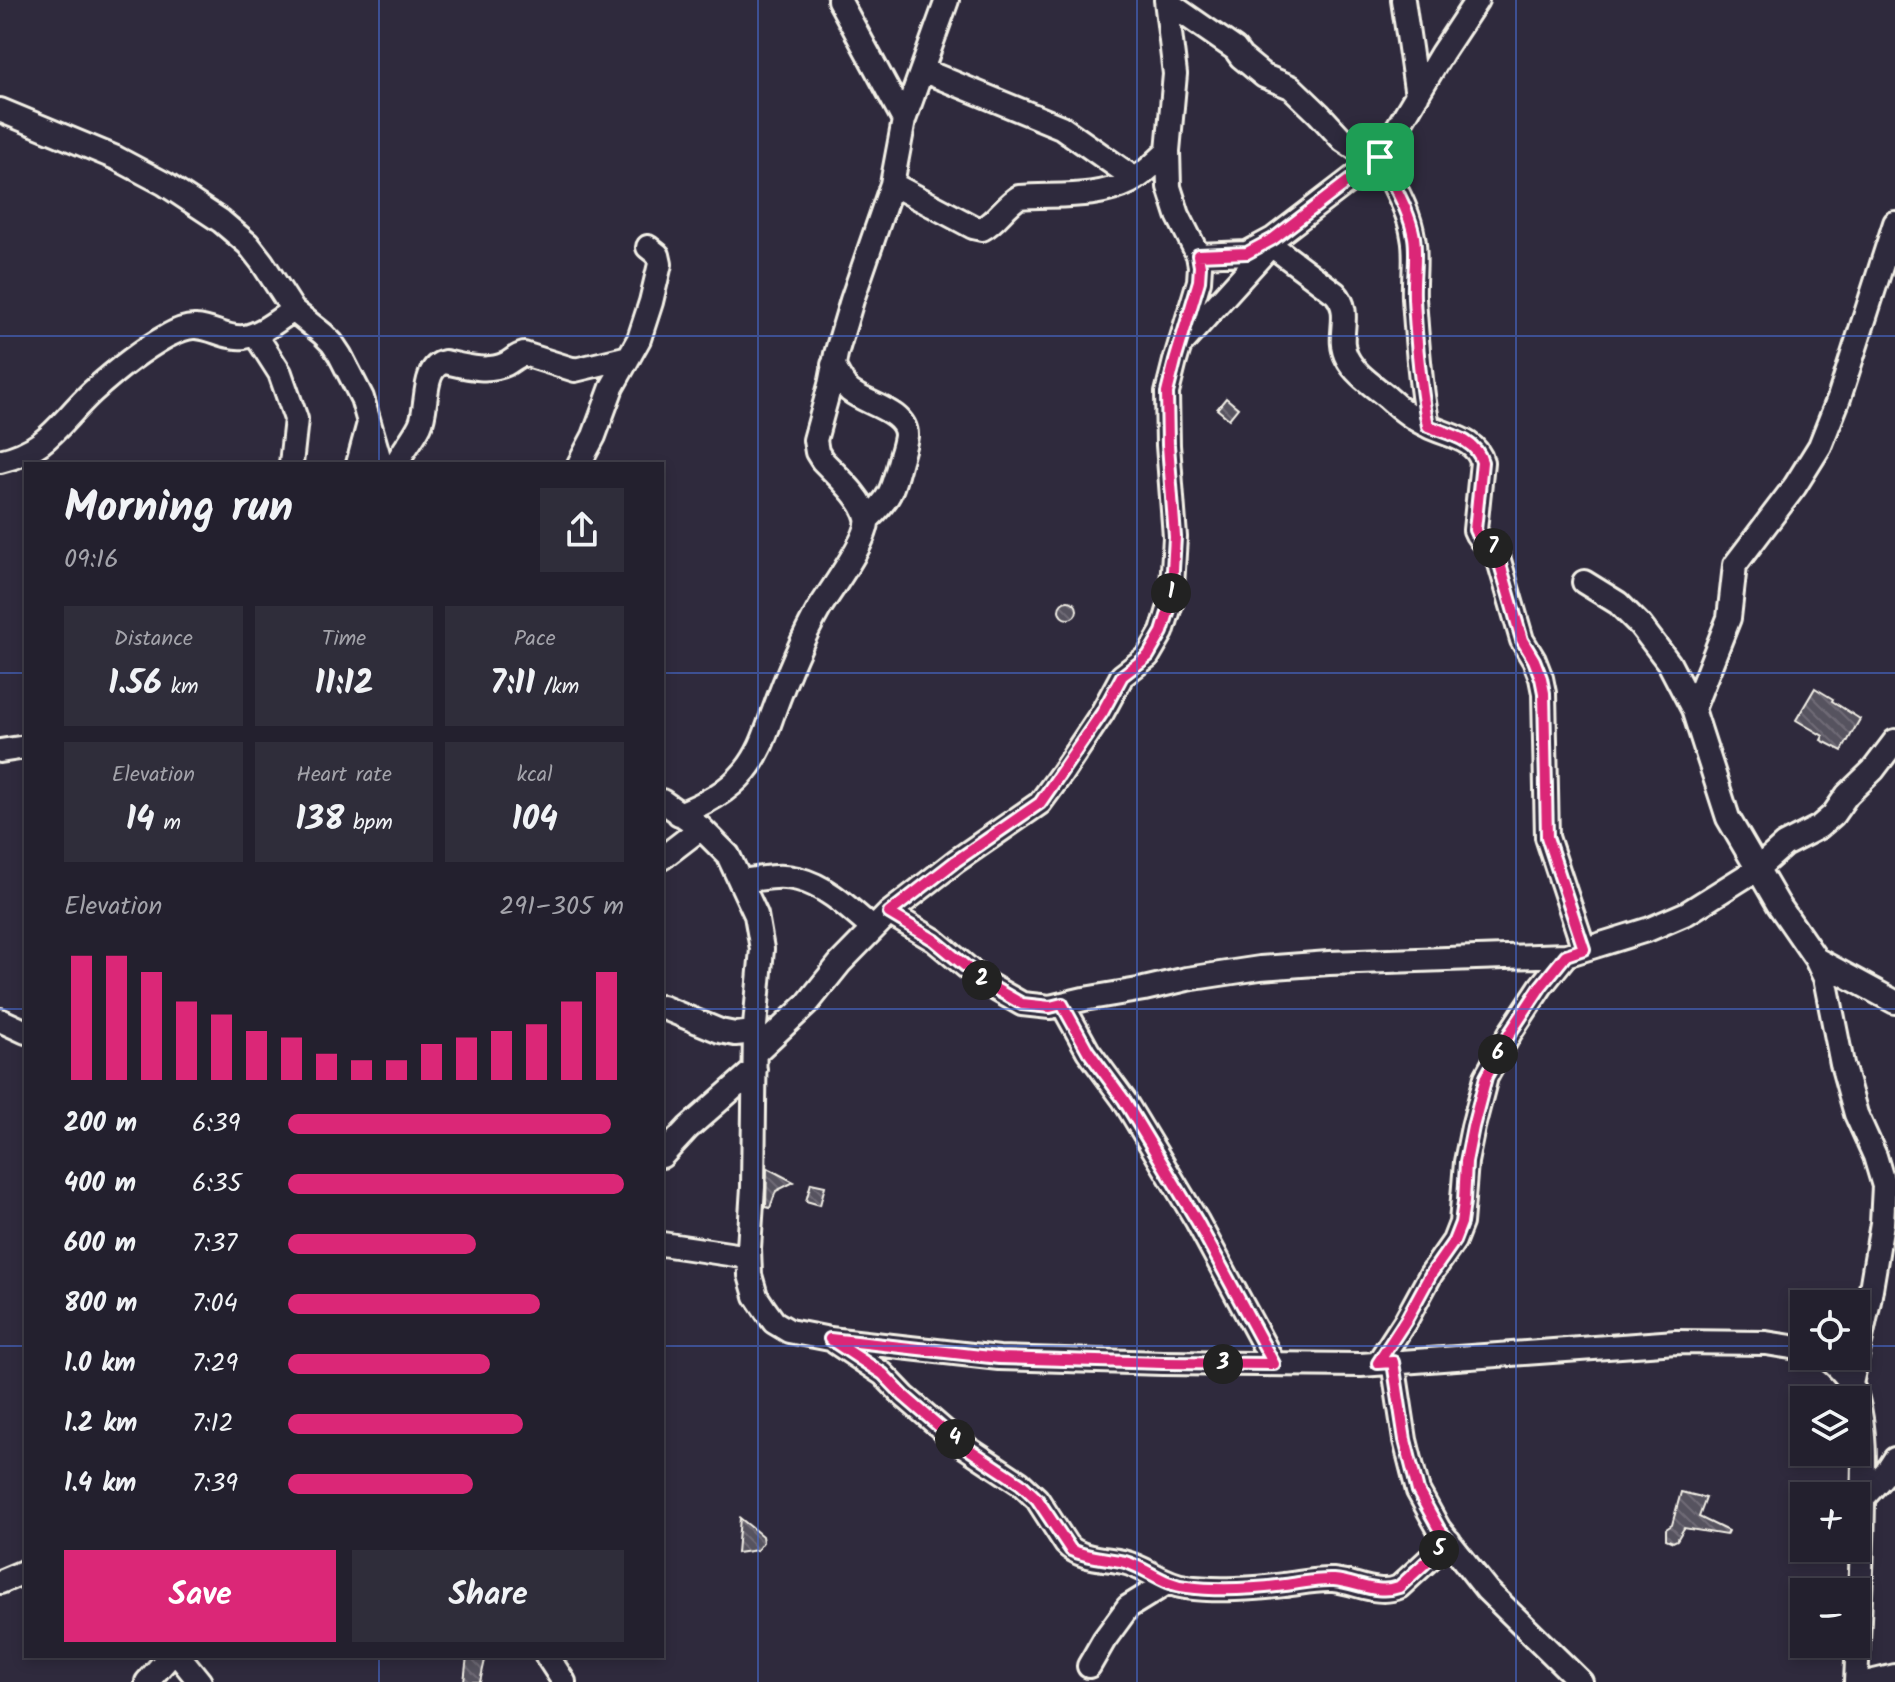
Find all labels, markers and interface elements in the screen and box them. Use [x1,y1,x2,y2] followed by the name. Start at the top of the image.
[1346,123,1414,191] pin
[1358,135,1402,179] icon: arrive
[64,474,293,544] text: Morning run
[540,488,624,572] button: share
[1473,528,1513,568] pin: 7
[1488,530,1498,565] text: 7
[64,539,119,581] text: 09:16
[1151,573,1191,613] pin: 1
[1168,575,1174,610] text: 1
[114,622,193,657] text: Distance
[322,622,366,657] text: Time
[514,622,556,657] text: Pace
[108,657,162,711] text: 1.56
[314,657,373,711] text: 11:12
[490,657,535,711] text: 7:11
[162,670,199,705] text: km
[535,670,579,705] text: /km
[112,758,195,793] text: Elevation
[296,758,392,793] text: Heart rate
[517,758,553,793] text: kcal
[126,793,155,847] text: 14
[295,793,344,847] text: 138
[512,793,558,847] text: 104
[155,806,181,841] text: m
[344,806,393,841] text: bpm
[64,886,162,928] text: Elevation
[499,886,624,928] text: 291–305 m
[962,960,1002,1000] pin: 2
[976,962,988,997] text: 2
[1478,1034,1518,1074] pin: 6
[1492,1036,1504,1071] text: 6
[64,1103,137,1145] text: 200 m
[192,1103,240,1145] text: 6:39
[64,1163,136,1205] text: 400 m
[192,1163,242,1205] text: 6:35
[64,1223,136,1265] text: 600 m
[192,1223,237,1265] text: 7:37
[64,1283,137,1325] text: 800 m
[192,1283,238,1325] text: 7:04
[1790,1290,1870,1658] map controls
[1790,1290,1870,1370] button: locate
[64,1343,135,1385] text: 1.0 km
[192,1343,238,1385] text: 7:29
[1203,1344,1243,1384] pin: 3
[1217,1346,1229,1381] text: 3
[1790,1386,1870,1466] button: layers
[64,1403,137,1445] text: 1.2 km
[192,1403,234,1445] text: 7:12
[935,1419,975,1459] pin: 4
[949,1421,961,1456] text: 4
[64,1463,136,1505] text: 1.4 km
[192,1463,238,1505] text: 7:39
[1790,1482,1870,1562] button: +
[1419,1530,1459,1570] pin: 5
[1433,1532,1445,1567] text: 5
[64,1550,336,1642] button: Save
[352,1550,624,1642] button: Share
[1790,1578,1870,1658] button: −

